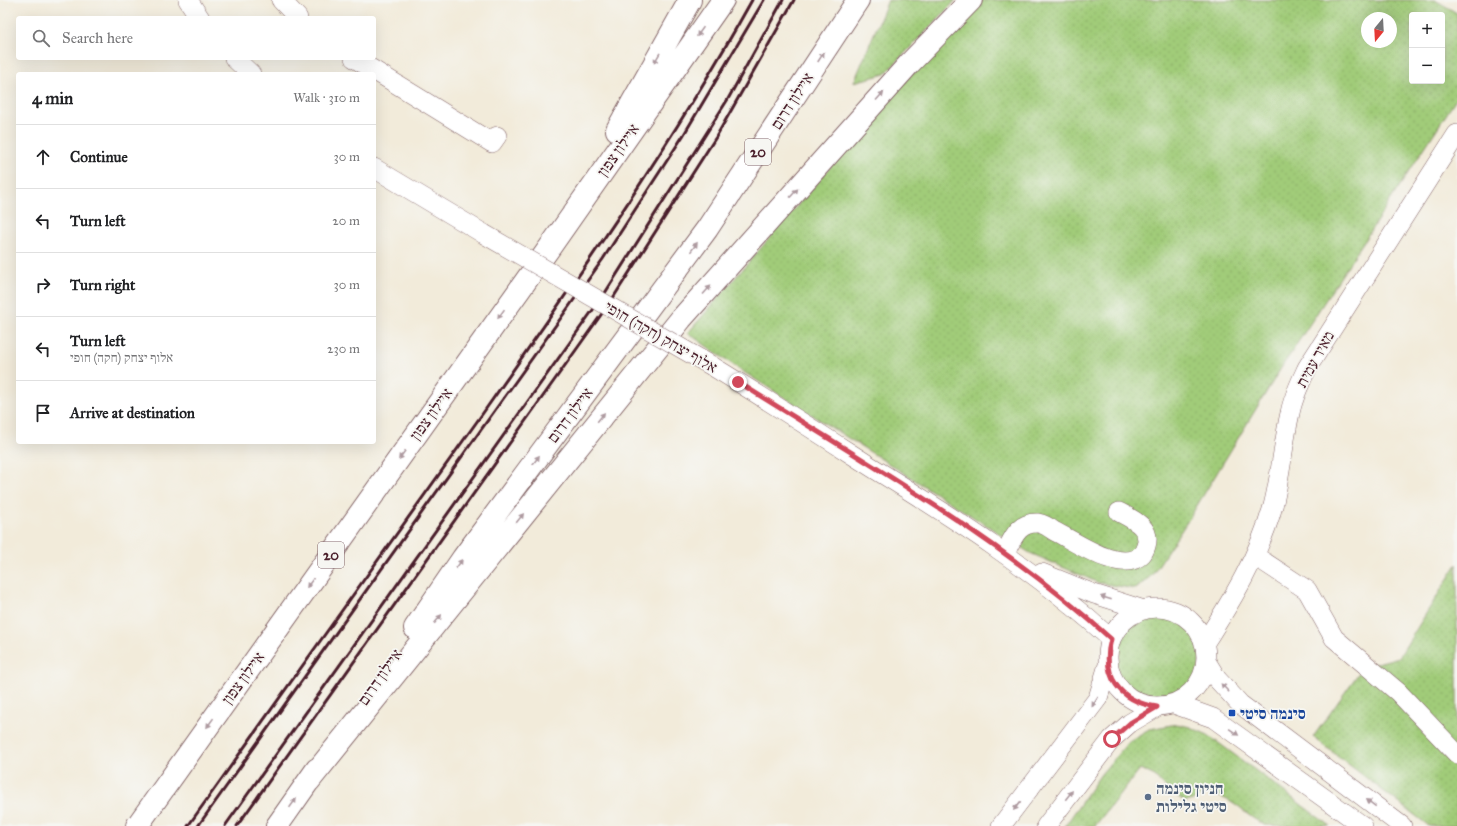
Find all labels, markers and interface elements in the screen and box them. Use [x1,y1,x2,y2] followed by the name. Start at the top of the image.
[1361,12,1397,48] north arrow
[1409,12,1445,84] map controls
[1409,12,1445,48] button: +
[16,16,376,60] search box
[30,27,52,49] icon: search
[696,27,704,37] one-way arrow
[62,29,133,47] text: Search here
[1409,48,1445,84] button: −
[817,52,825,62] one-way arrow
[654,53,661,64] one-way arrow
[767,69,817,133] street label: איילון דרום
[32,88,73,109] text: 4 min
[293,90,360,106] text: Walk · 310 m
[876,91,885,101] one-way arrow
[593,120,643,180] street label: איילון צפון
[745,139,771,165] road number: 20
[32,146,54,168] icon: ahead
[70,148,128,166] text: Continue
[334,149,360,165] text: 30 m
[789,188,798,198] one-way arrow
[32,210,54,232] icon: left
[70,212,126,230] text: Turn left
[332,213,360,229] text: 20 m
[690,241,698,252] one-way arrow
[32,274,54,296] icon: right
[70,276,135,294] text: Turn right
[334,277,360,293] text: 30 m
[702,285,712,295] one-way arrow
[601,297,721,378] street label: אלוף יצחק (חקה) חופי
[498,309,505,320] one-way arrow
[1292,327,1338,391] street label: מאיר עמית
[70,332,126,350] text: Turn left
[32,338,54,360] icon: left
[327,341,360,357] text: 230 m
[70,350,173,366] text: אלוף יצחק (חקה) חופי
[729,373,747,391] route end
[406,384,456,444] street label: איילון צפון
[543,384,597,446] street label: איילון דרום
[32,402,54,424] icon: arrive
[70,404,195,422] text: Arrive at destination
[597,411,606,422] one-way arrow
[398,449,406,460] one-way arrow
[532,455,540,465] one-way arrow
[516,513,524,523] one-way arrow
[318,542,344,568] road number: 20
[455,559,463,570] one-way arrow
[306,578,314,589] one-way arrow
[1100,594,1112,600] one-way arrow
[434,614,443,625] one-way arrow
[354,645,406,709] street label: איילון דרום
[218,648,268,708] street label: איילון צפון
[1220,683,1229,693] one-way arrow
[1092,696,1099,708] one-way arrow
[1240,704,1306,723] place label: סינמה סיטי
[1227,708,1237,718] marker: סינמה סיטי
[206,718,214,728] one-way arrow
[1229,728,1240,736] one-way arrow
[1103,730,1121,748] route start
[1156,779,1227,816] place label: חניון סינמה סיטי גלילות
[1065,790,1074,801] one-way arrow
[1143,792,1153,802] marker: חניון סינמה סיטי גלילות
[289,798,297,809] one-way arrow
[1365,798,1376,807] one-way arrow
[1013,800,1021,811] one-way arrow

